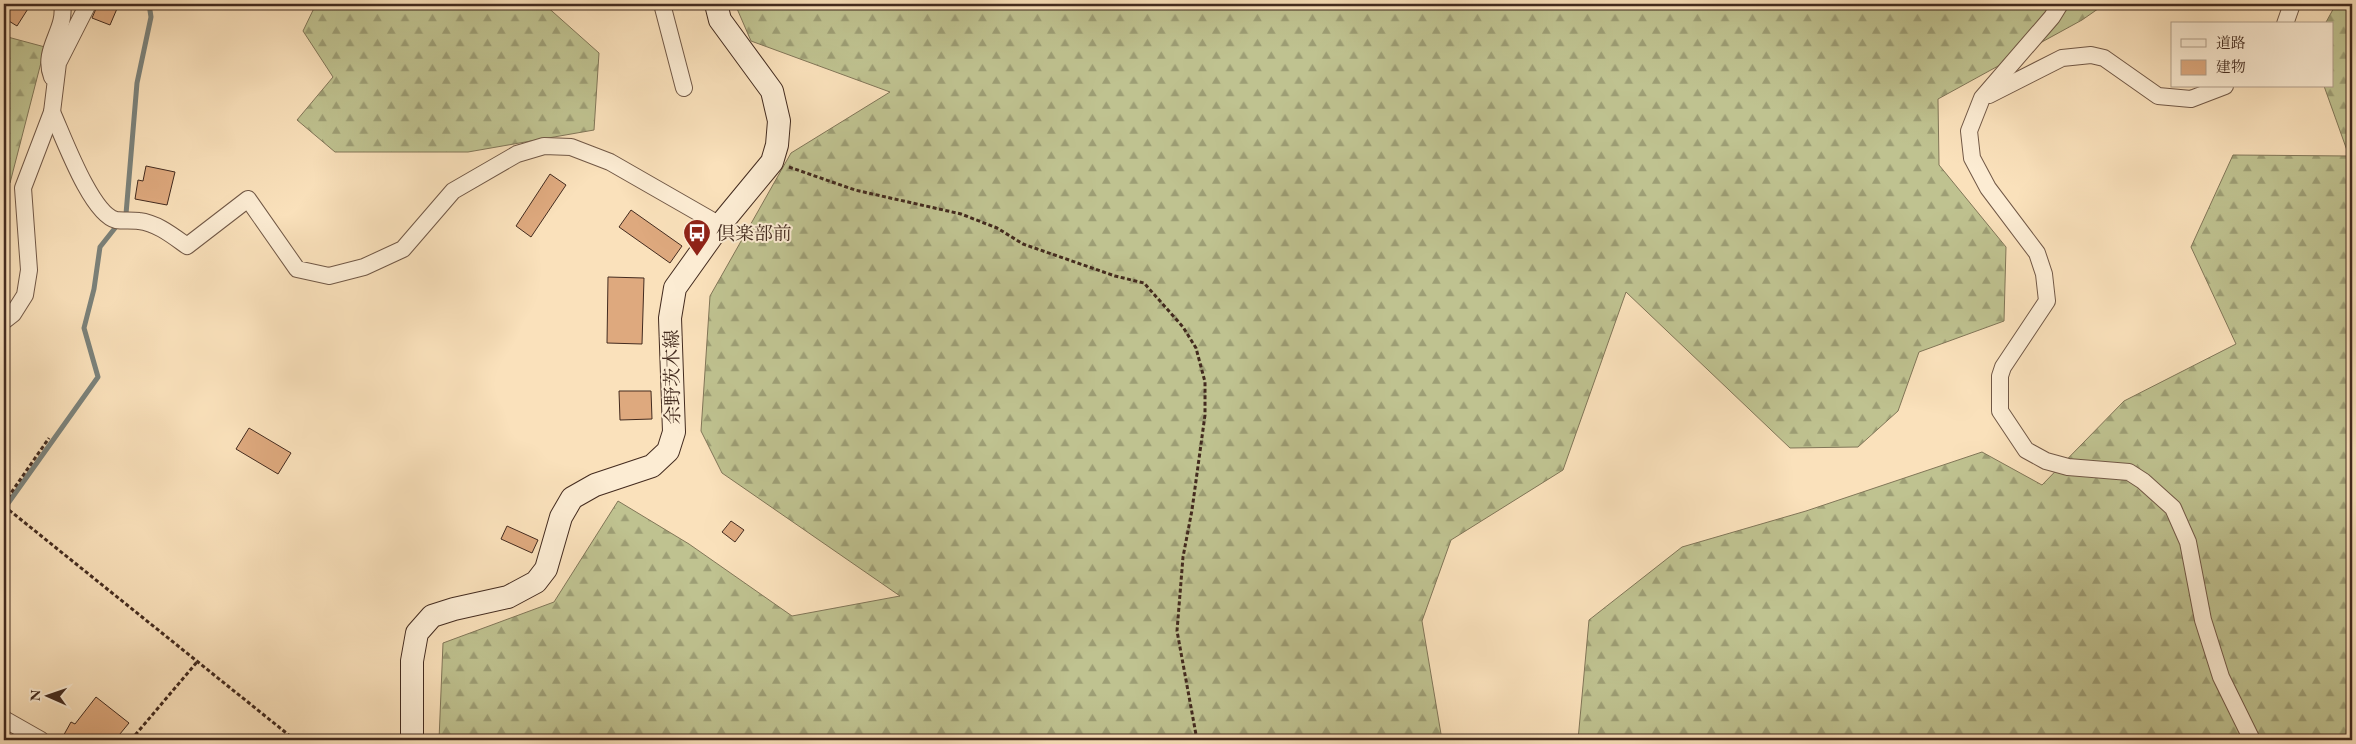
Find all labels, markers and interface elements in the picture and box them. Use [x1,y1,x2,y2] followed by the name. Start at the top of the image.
[2171,22,2334,88] legend
[2216,33,2246,52] text: 道路
[2216,57,2246,76] text: 建物
[682,218,712,257] bus stop icon: 倶楽部前
[716,221,792,246] place label: 倶楽部前
[659,329,685,425] street label: 余野茨木線
[22,672,72,722] north arrow
[26,689,44,702] text: N

